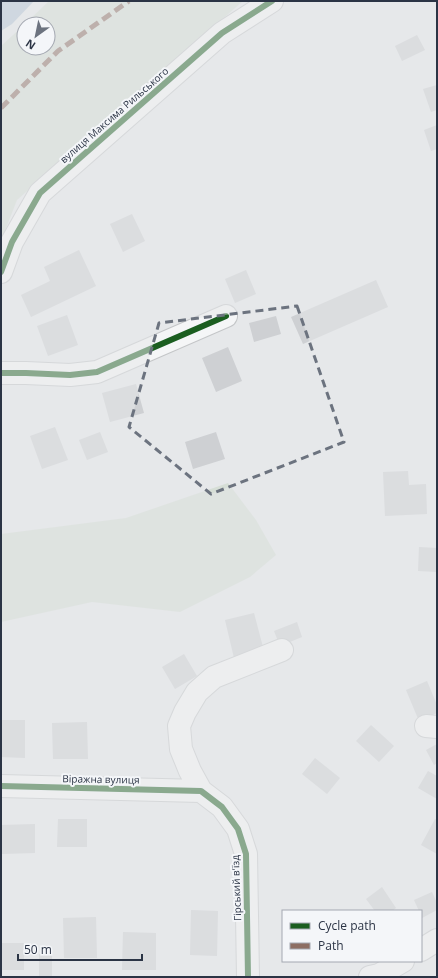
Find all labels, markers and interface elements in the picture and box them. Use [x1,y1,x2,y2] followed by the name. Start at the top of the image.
[16,16,56,56] north arrow
[22,36,38,54] text: N
[57,64,171,166] street label: вулиця Максима Рильського
[62,771,140,787] street label: Віражна вулиця
[228,855,244,921] street label: Гірський в'їзд
[282,910,422,962] legend
[318,917,376,934] text: Cycle path
[18,936,142,962] scale bar
[318,937,344,954] text: Path
[24,941,52,958] text: 50 m

